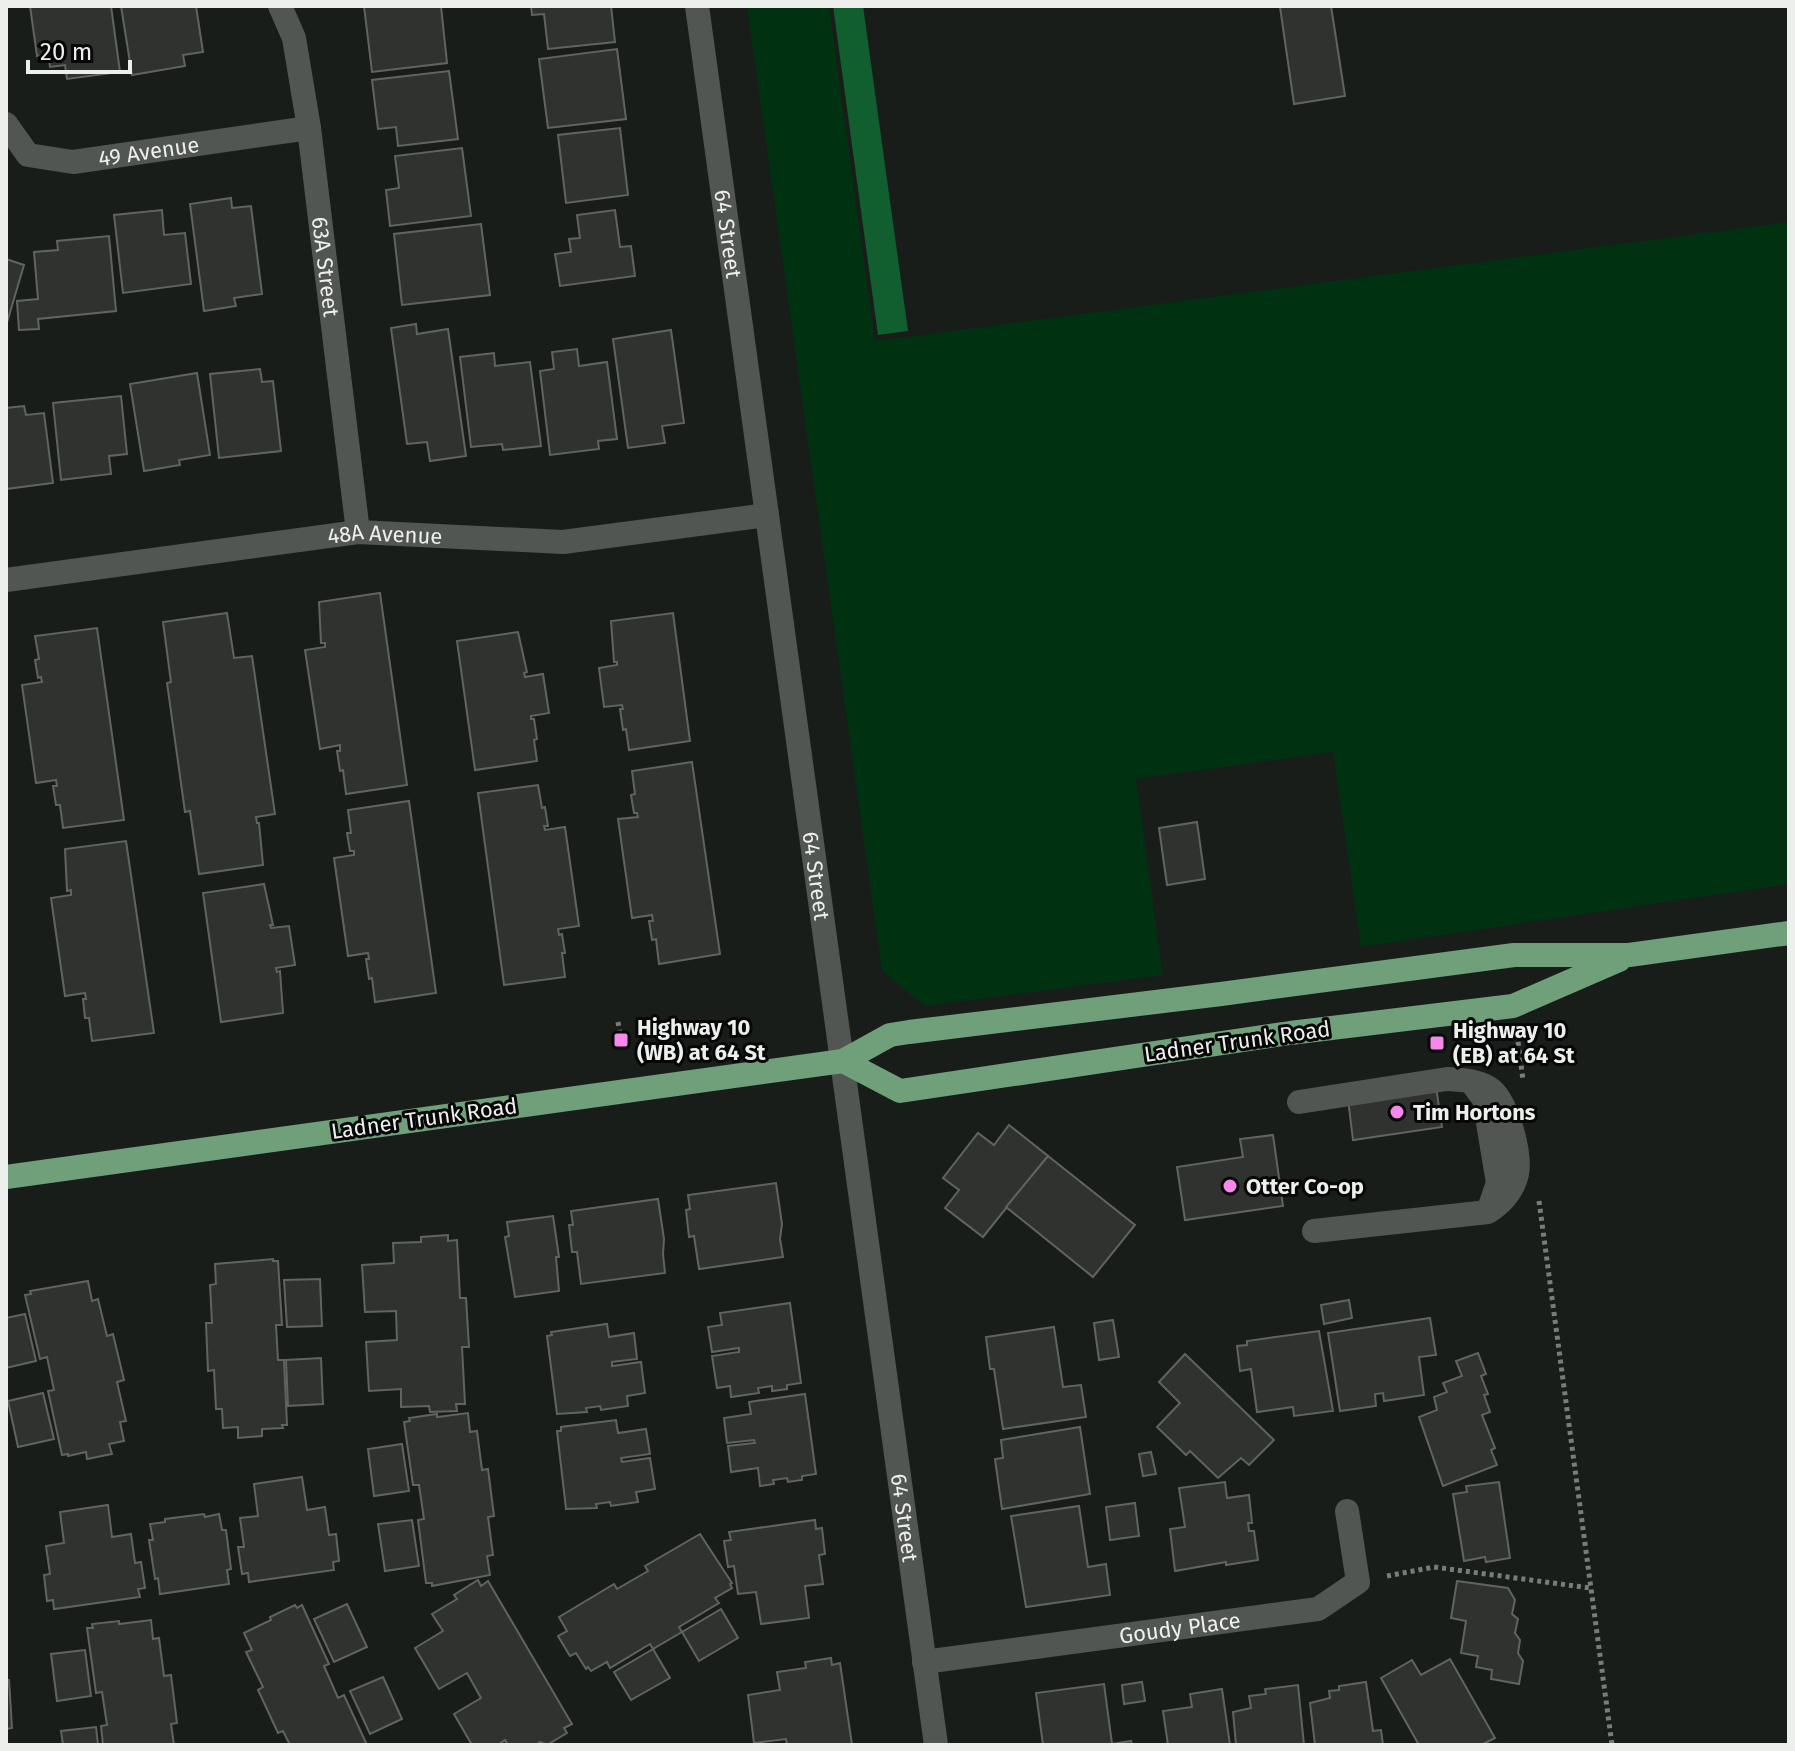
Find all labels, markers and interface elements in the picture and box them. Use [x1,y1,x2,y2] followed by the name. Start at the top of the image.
[28,24,130,74] scale bar
[40,38,92,66] text: 20 m
[96,131,201,172] street label: 49 Avenue
[708,188,747,280] street label: 64 Street
[306,215,345,319] street label: 63A Street
[326,518,443,550] street label: 48A Avenue
[797,830,835,922] street label: 64 Street
[637,1014,766,1066] place label: Highway 10 (WB) at 64 St
[1142,1015,1332,1068] street label: Ladner Trunk Road
[1453,1017,1575,1069] place label: Highway 10 (EB) at 64 St
[612,1031,630,1049] marker: Highway 10 (WB) at 64 St
[1428,1034,1446,1052] marker: Highway 10 (EB) at 64 St
[329,1092,519,1145] street label: Ladner Trunk Road
[1413,1099,1536,1126] place label: Tim Hortons
[1388,1103,1406,1121] marker: Tim Hortons
[1246,1173,1364,1200] place label: Otter Co-op
[1221,1177,1239,1195] marker: Otter Co-op
[885,1472,924,1564] street label: 64 Street
[1117,1607,1242,1650] street label: Goudy Place

